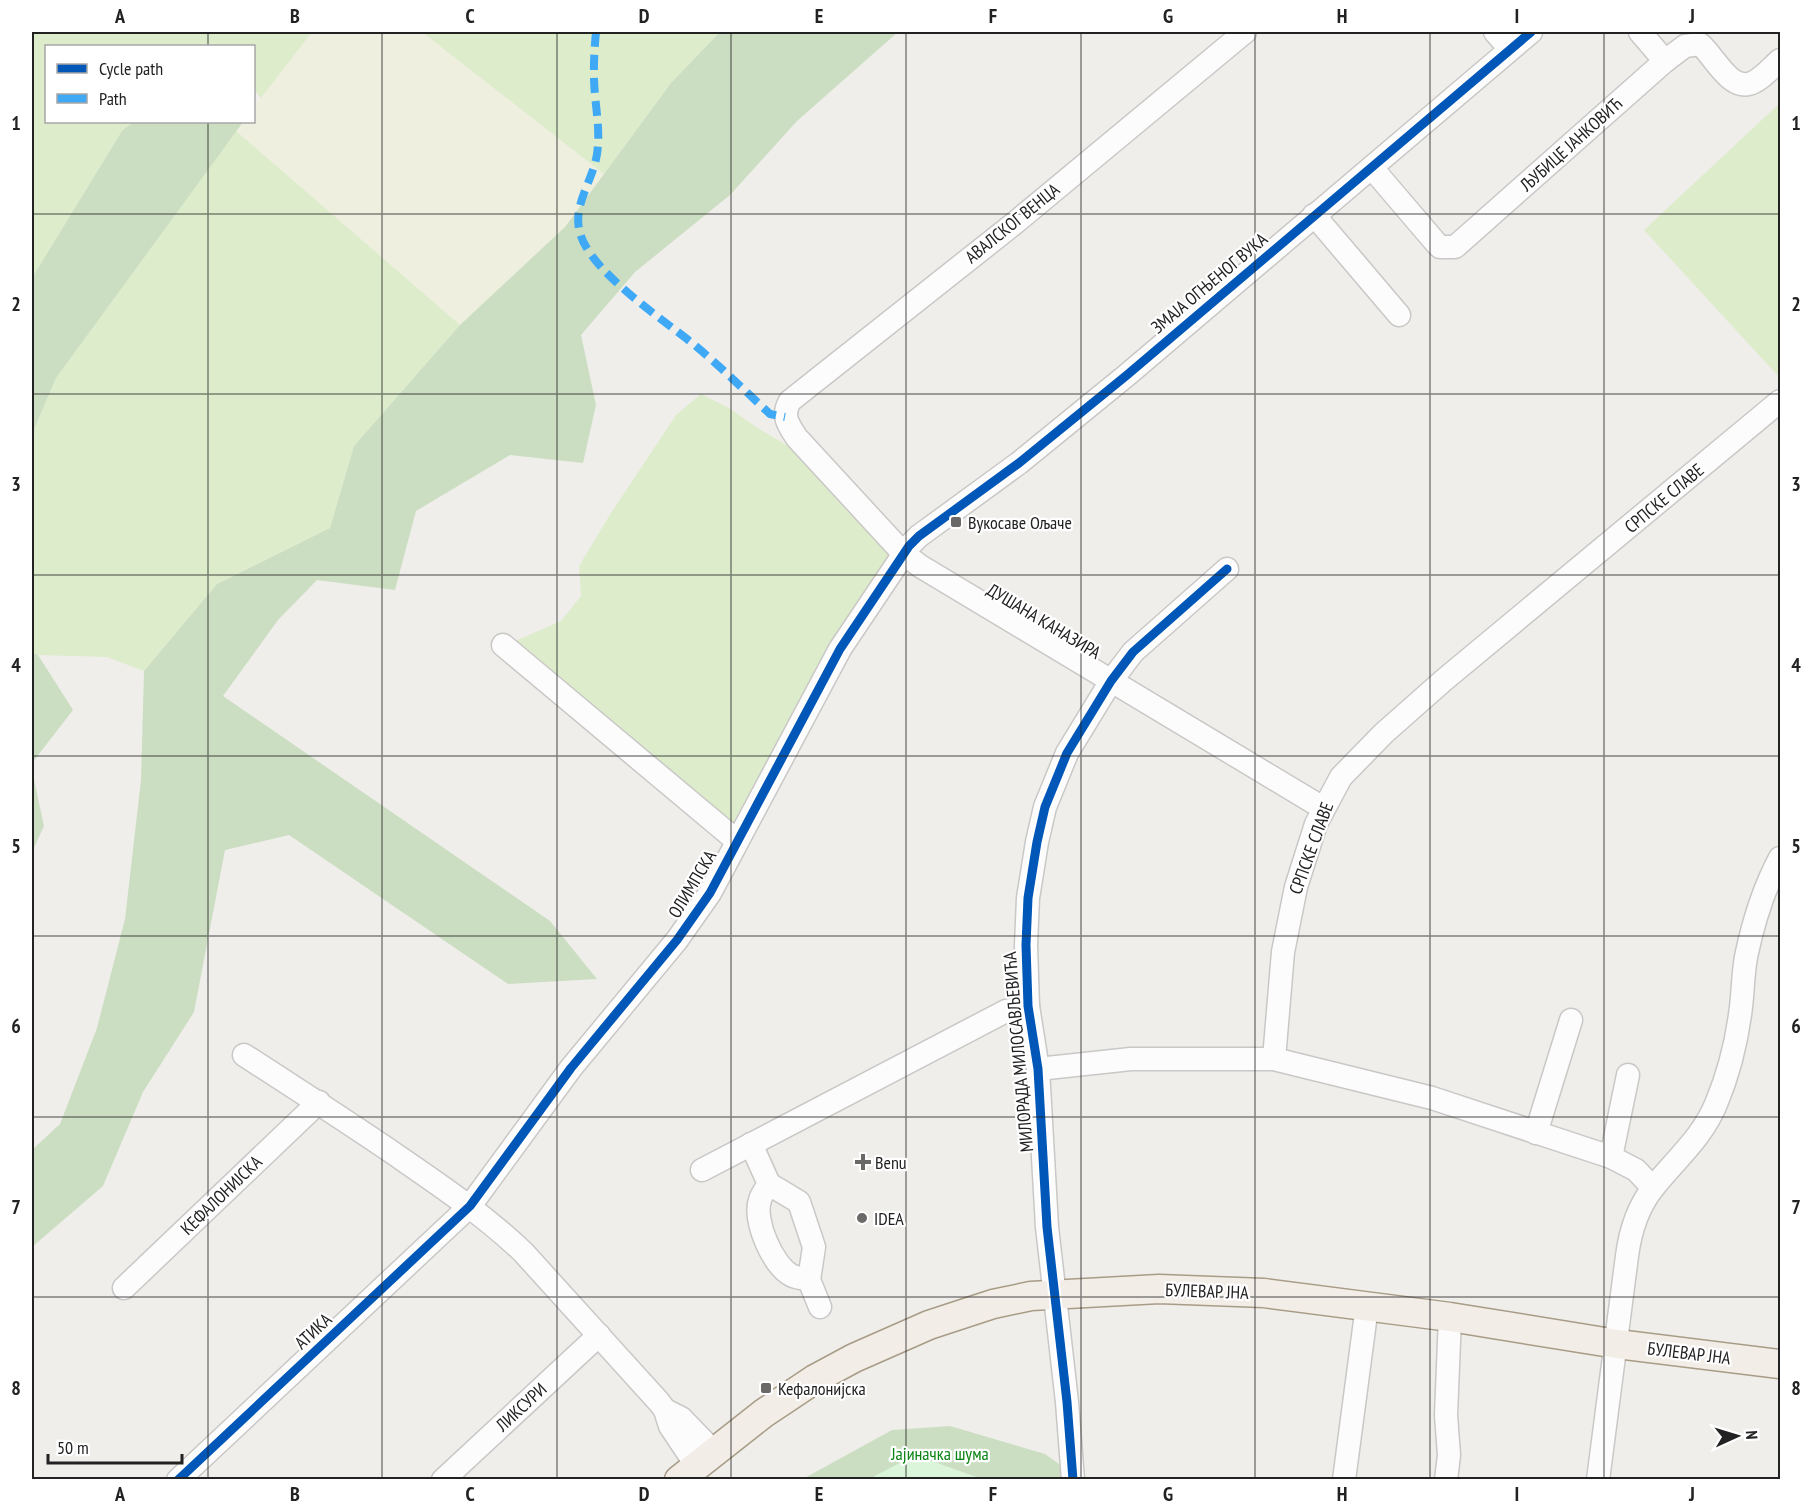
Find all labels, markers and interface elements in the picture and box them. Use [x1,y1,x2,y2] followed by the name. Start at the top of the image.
[114,3,126,29] text: A
[290,3,300,29] text: B
[465,3,475,29] text: C
[639,3,650,29] text: D
[815,3,823,29] text: E
[989,3,997,29] text: F
[1163,3,1173,29] text: G
[1337,3,1347,29] text: H
[1515,3,1519,29] text: I
[1688,3,1695,29] text: J
[45,45,255,123] legend
[99,57,163,80] text: Cycle path
[99,87,127,110] text: Path
[1514,92,1627,197] street label: ЉУБИЦЕ ЈАНКОВИЋ
[11,110,21,136] text: 1
[1791,110,1801,136] text: 1
[960,178,1064,268] street label: АВАЛСКОГ ВЕНЦА
[1146,227,1272,338] street label: ЗМАЈА ОГЊЕНОГ ВУКА
[11,291,21,317] text: 2
[1791,291,1801,317] text: 2
[1620,458,1708,538] street label: СРПСКЕ СЛАВЕ
[11,471,21,497] text: 3
[1791,471,1801,497] text: 3
[968,511,1072,534] place label: Вукосаве Ољаче
[949,515,963,529] marker: Вукосаве Ољаче
[983,578,1105,664] street label: ДУШАНА КАНАЗИРА
[11,652,21,678] text: 4
[1791,652,1801,678] text: 4
[1284,799,1338,897] street label: СРПСКЕ СЛАВЕ
[11,833,21,859] text: 5
[1791,833,1801,859] text: 5
[663,845,721,922] street label: ОЛИМПСКА
[998,950,1038,1153] street label: МИЛОРАДА МИЛОСАВЉЕВИЋА
[11,1013,21,1039] text: 6
[1791,1013,1801,1039] text: 6
[175,1150,267,1240] street label: КЕФАЛОНИЈСКА
[875,1151,907,1174] place label: Benu
[856,1155,870,1169] marker: Benu
[11,1194,21,1220] text: 7
[1791,1194,1801,1220] text: 7
[874,1207,904,1230] place label: IDEA
[855,1211,869,1225] marker: IDEA
[1165,1278,1250,1304] street label: БУЛЕВАР ЈНА
[290,1308,337,1354] street label: АТИКА
[1646,1336,1732,1370] street label: БУЛЕВАР ЈНА
[11,1375,21,1401] text: 8
[1791,1375,1801,1401] text: 8
[778,1377,866,1400] place label: Кефалонијска
[490,1378,551,1437] street label: ЛИКСУРИ
[759,1381,773,1395] marker: Кефалонијска
[1707,1406,1767,1466] north arrow
[48,1427,182,1465] scale bar
[1742,1430,1762,1440] text: N
[57,1436,89,1459] text: 50 m
[890,1442,989,1465] park label: Јајиначка шума
[114,1481,126,1507] text: A
[290,1481,300,1507] text: B
[465,1481,475,1507] text: C
[639,1481,650,1507] text: D
[815,1481,823,1507] text: E
[989,1481,997,1507] text: F
[1163,1481,1173,1507] text: G
[1337,1481,1347,1507] text: H
[1515,1481,1519,1507] text: I
[1688,1481,1695,1507] text: J

